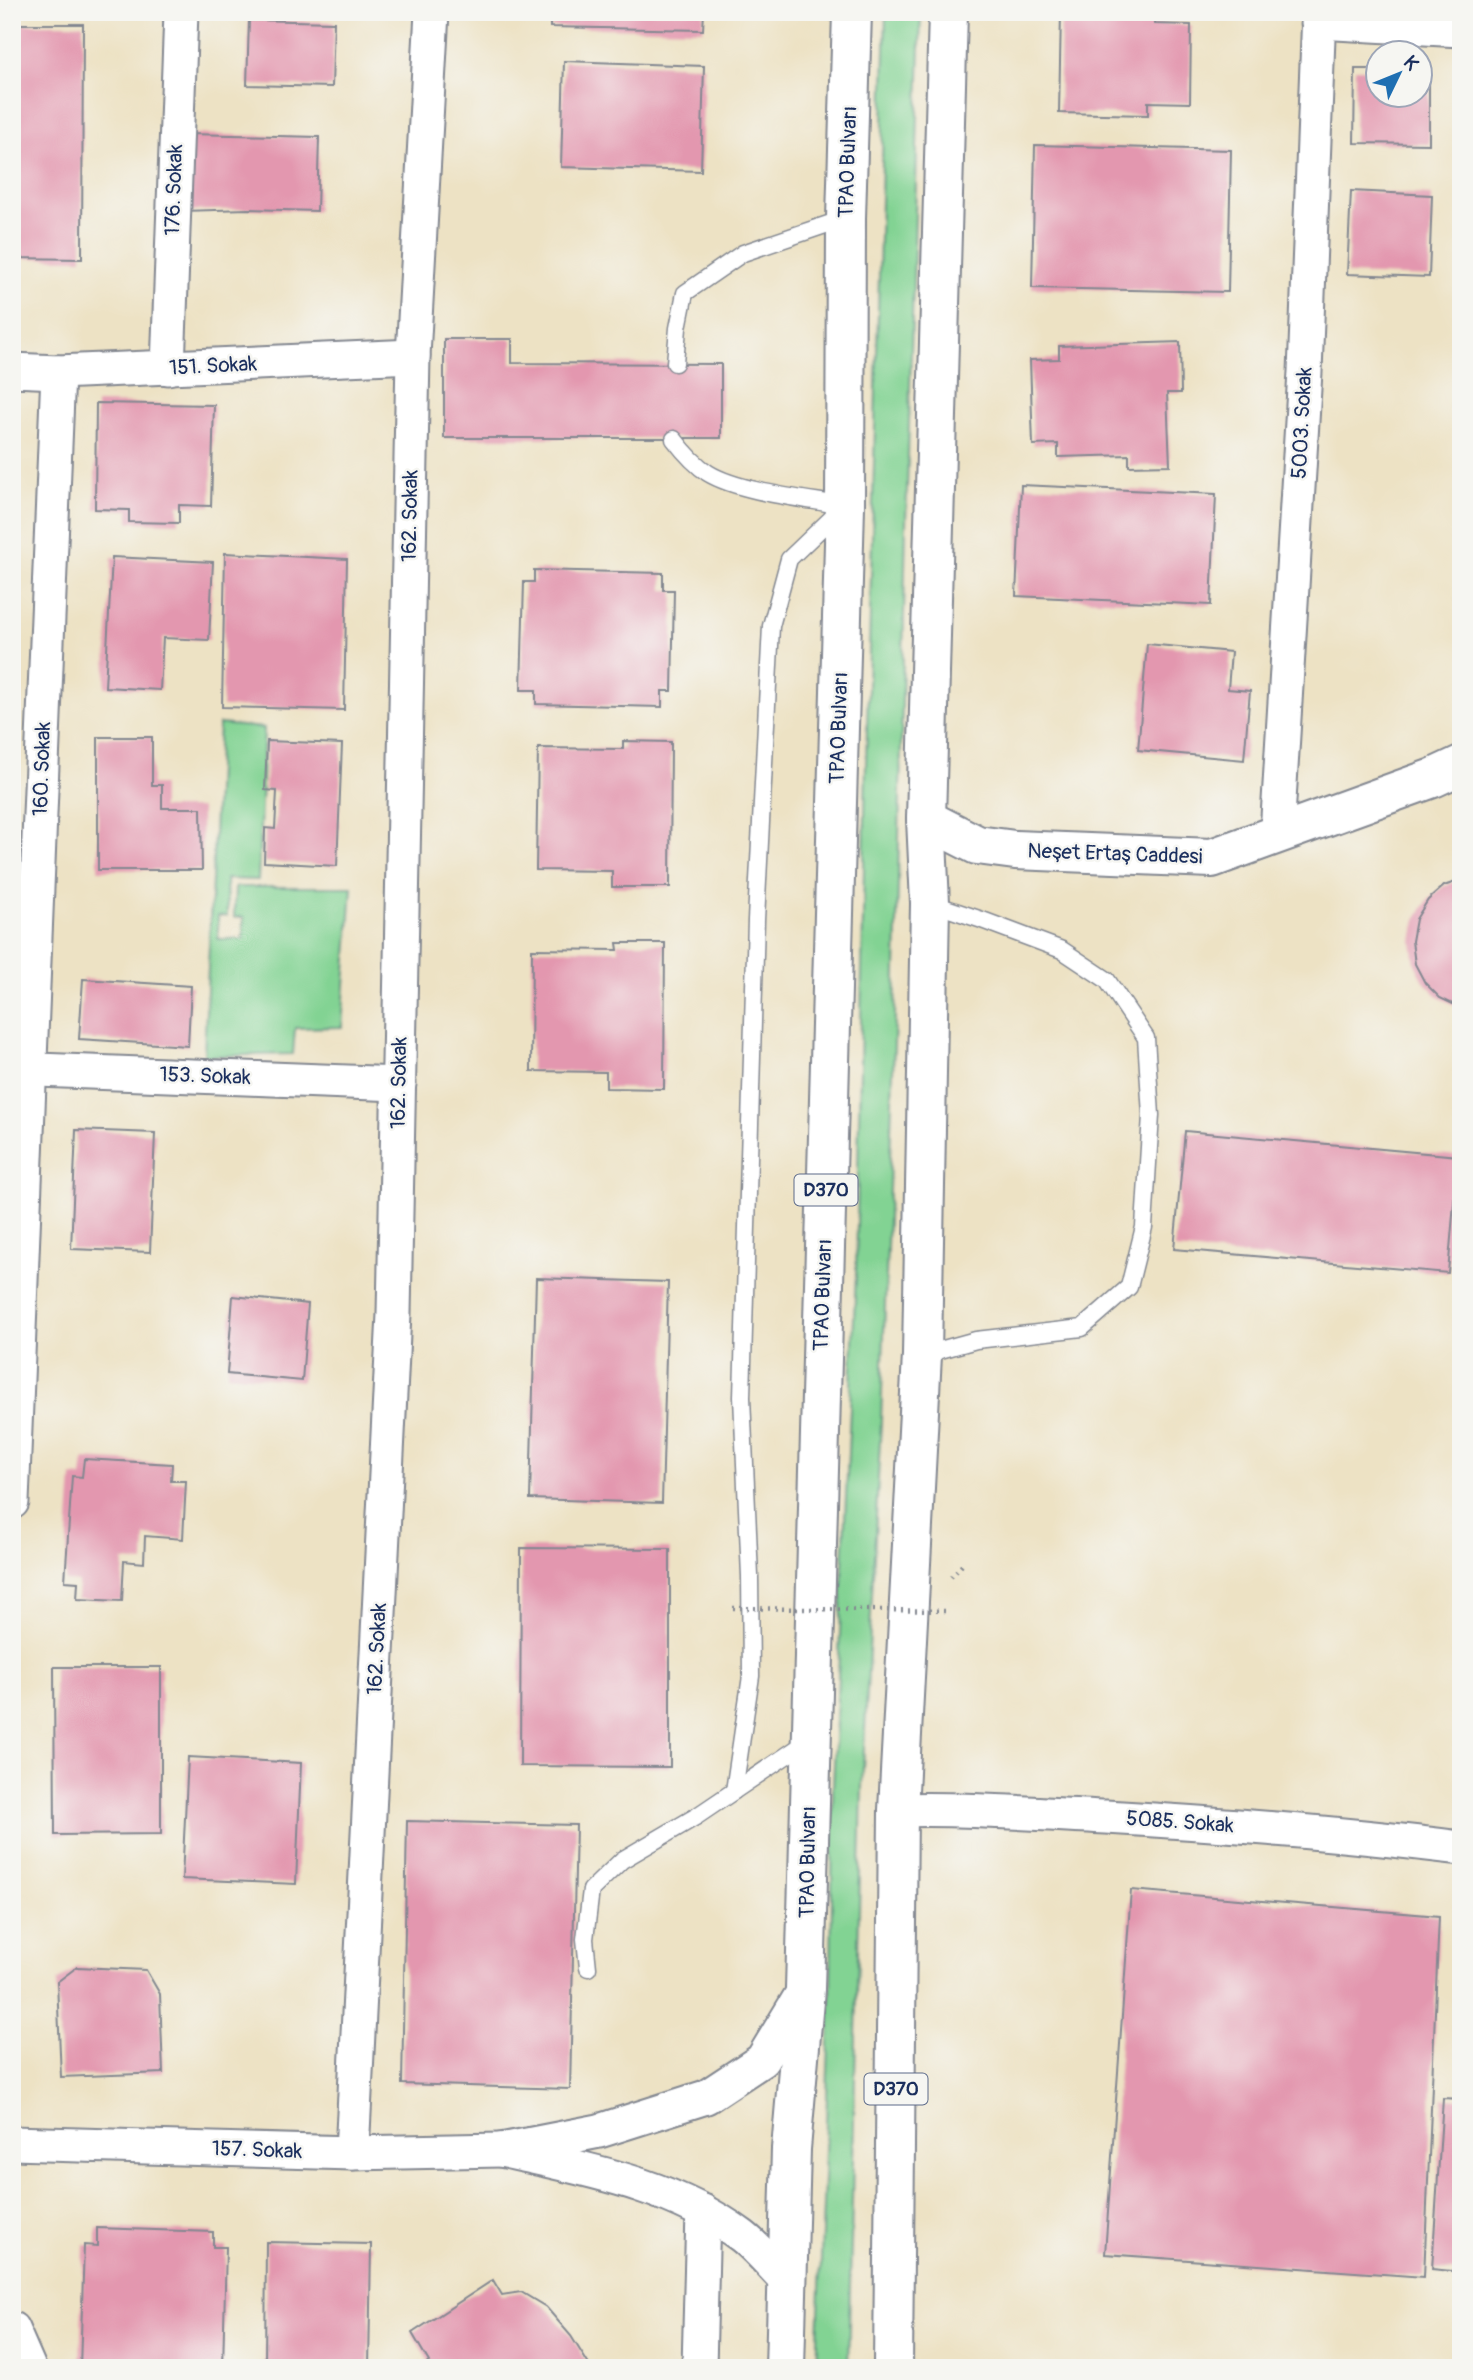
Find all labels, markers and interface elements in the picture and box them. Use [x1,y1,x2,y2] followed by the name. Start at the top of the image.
[1364,38,1434,108] north arrow
[1398,51,1424,76] text: K
[833,105,863,219] street label: TPAO Bulvarı
[159,144,189,236] street label: 176. Sokak
[168,350,258,382] street label: 151. Sokak
[1286,366,1318,480] street label: 5003. Sokak
[396,469,424,562] street label: 162. Sokak
[824,671,854,785] street label: TPAO Bulvarı
[27,721,57,817] street label: 160. Sokak
[1027,837,1203,871] street label: Neşet Ertaş Caddesi
[385,1036,413,1129] street label: 162. Sokak
[159,1061,251,1091] street label: 153. Sokak
[794,1174,858,1206] road number: D370
[808,1238,838,1352] street label: TPAO Bulvarı
[361,1602,393,1696] street label: 162. Sokak
[1125,1805,1235,1839] street label: 5085. Sokak
[794,1806,822,1918] street label: TPAO Bulvarı
[864,2074,928,2104] road number: D370
[211,2135,303,2165] street label: 157. Sokak

